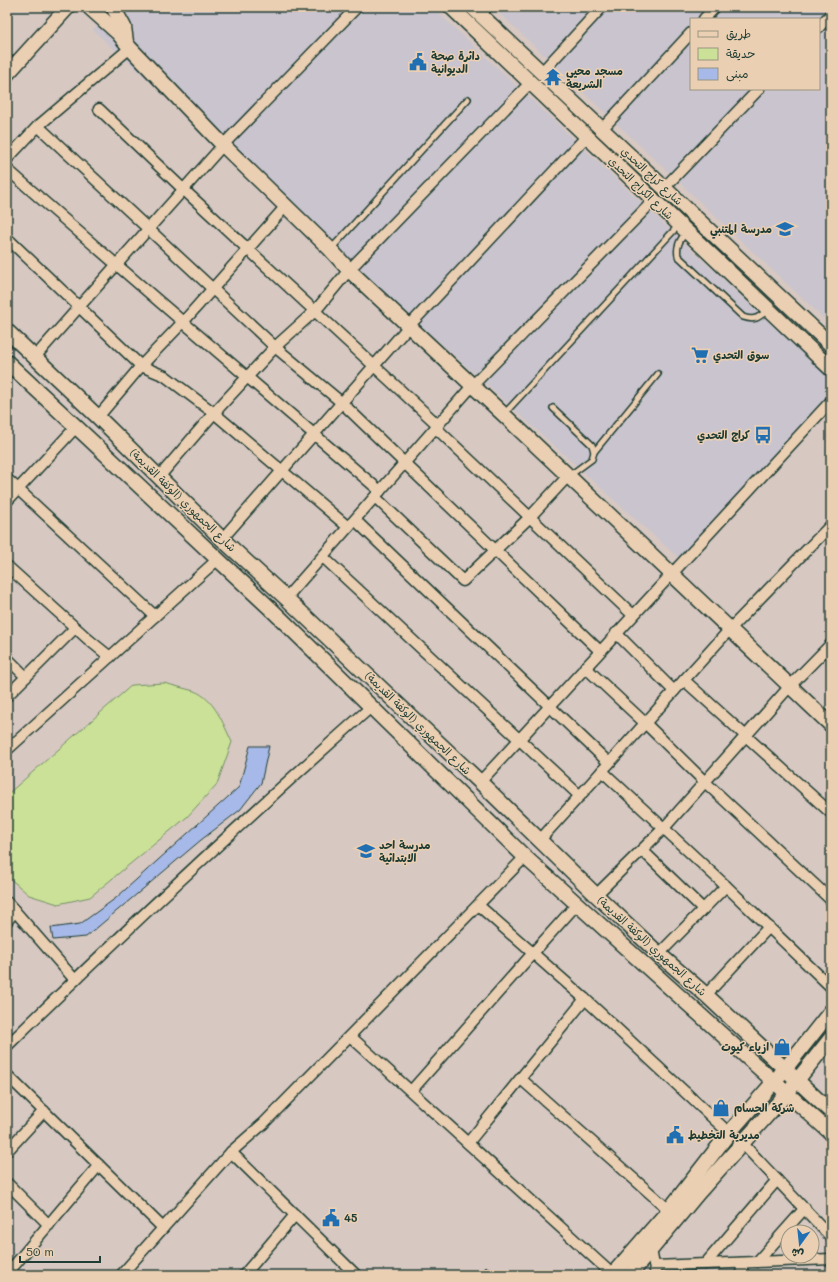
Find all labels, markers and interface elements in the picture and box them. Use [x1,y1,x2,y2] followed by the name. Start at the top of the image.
[690,18,820,90] legend
[726,25,751,41] text: طريق
[726,45,755,61] text: حديقة
[431,48,480,77] place label: دائرة صحة الديوانية
[408,52,428,72] public building icon: دائرة صحة الديوانية
[566,63,623,91] place label: مسجد محيي الشريعة
[726,65,749,82] text: مبنى
[543,67,563,87] temple icon: مسجد محيي الشريعة
[617,143,686,210] street label: شارع كراج التحدي
[604,153,677,224] street label: شارع الكراج التحدي
[775,219,795,239] school or university icon: مدرسة المتنبي
[710,221,772,239] place label: مدرسة المتنبي
[690,345,710,365] supermarket icon: سوق التحدي
[713,347,769,364] place label: سوق التحدي
[753,425,773,445] bus stop icon: كراج التحدي
[697,427,750,444] place label: كراج التحدي
[126,445,240,556] street label: شارع الجمهوري (الوكفة القديمة)
[361,668,475,779] street label: شارع الجمهوري (الوكفة القديمة)
[379,837,430,865] place label: مدرسة احد الابتدائية
[356,841,376,861] school or university icon: مدرسة احد الابتدائية
[593,892,710,1000] street label: شارع الجمهوري (الوكفة القديمة)
[772,1037,792,1057] shop icon: ازياء كيوت
[721,1039,769,1055] place label: ازياء كيوت
[711,1098,731,1118] shop icon: شركة الحسام
[734,1100,794,1117] place label: شركة الحسام
[665,1125,685,1145] public building icon: مديرية التخطيط
[688,1127,760,1142] place label: مديرية التخطيط
[321,1208,341,1228] public building icon: 45
[344,1210,358,1225] place label: 45
[780,1224,820,1264] north arrow
[20,1238,100,1264] scale bar
[26,1243,54,1259] text: 50 m
[789,1245,805,1263] text: ش

